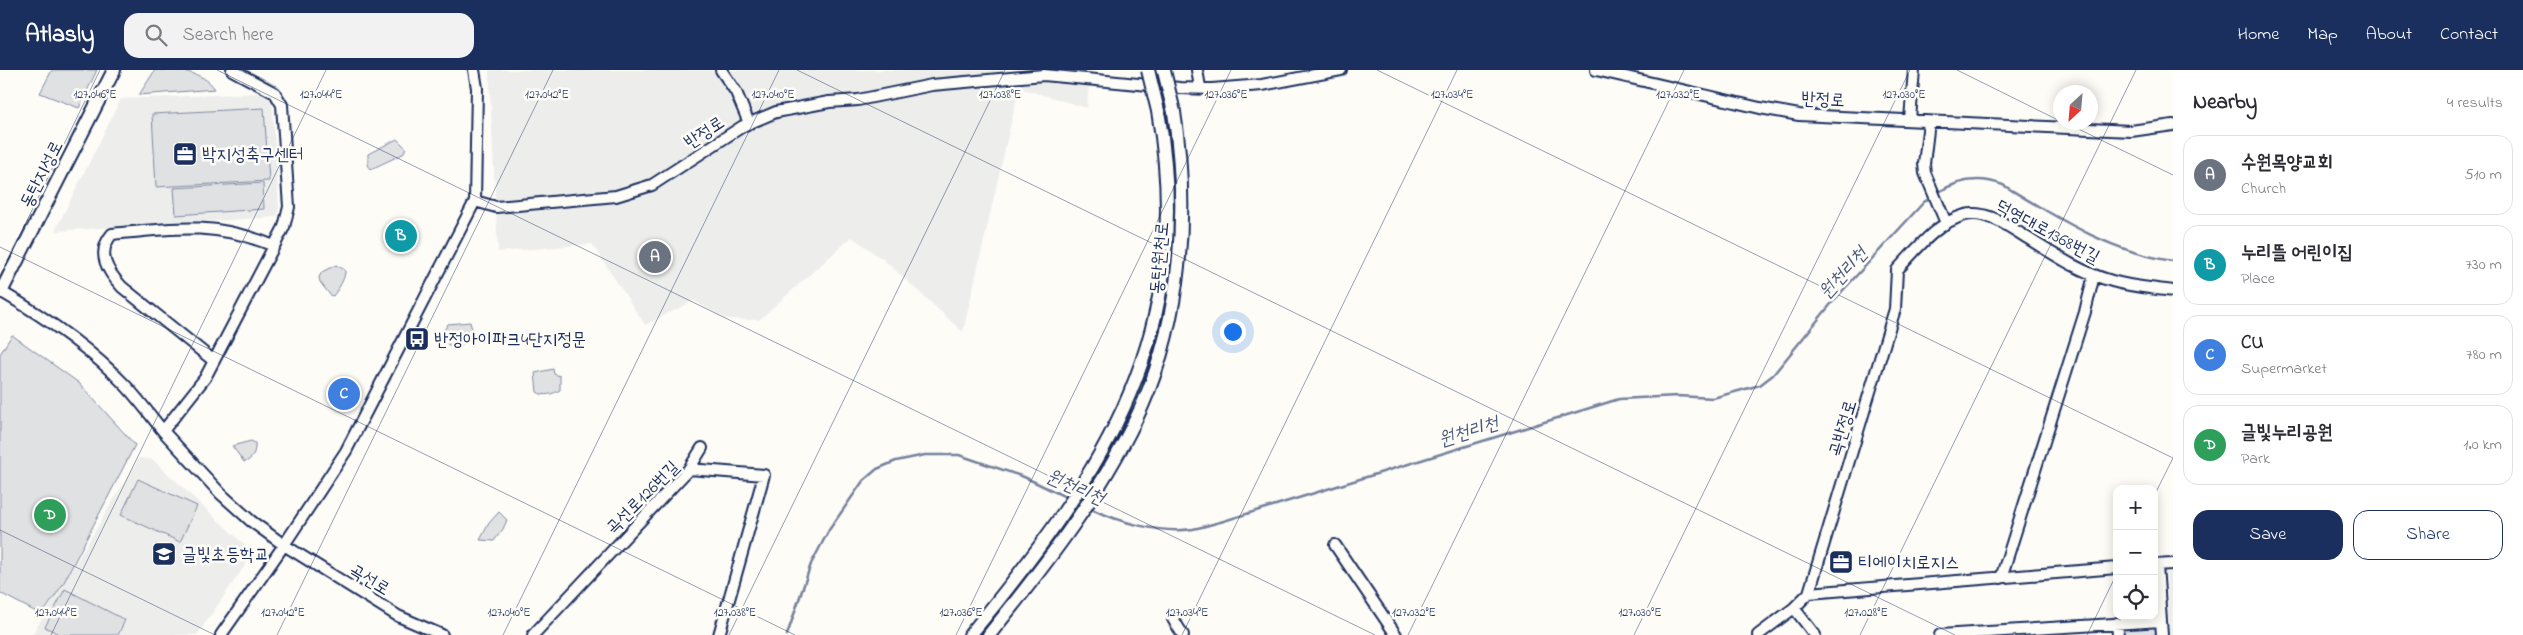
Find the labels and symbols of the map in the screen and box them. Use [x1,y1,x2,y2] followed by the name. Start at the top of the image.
[2053,85,2098,130] north arrow
[73,86,117,104] text: 127.046°E
[300,86,342,104] text: 127.044°E
[525,86,569,104] text: 127.042°E
[752,86,794,104] text: 127.040°E
[979,86,1021,104] text: 127.038°E
[1204,86,1248,104] text: 127.036°E
[1431,86,1473,104] text: 127.034°E
[1656,86,1700,104] text: 127.032°E
[1883,86,1925,104] text: 127.030°E
[1801,87,1845,115] street label: 반정로
[680,111,730,156] street label: 반정로
[15,137,71,213] street label: 동탄지성로
[172,141,198,167] office icon: 박지성축구센터
[202,143,303,169] place label: 박지성축구센터
[1990,194,2104,271] street label: 덕영대로1368번길
[385,217,417,255] pin: B
[1145,221,1177,295] street label: 동탄원천로
[639,238,671,276] pin: A
[1813,241,1875,305] water label: 원천리천
[1220,319,1246,345] your location
[404,326,430,352] bus stop icon: 반정아이파크4단지정문
[434,328,586,354] place label: 반정아이파크4단지정문
[328,375,360,413] pin: C
[1823,397,1865,460] street label: 곡반정로
[1436,410,1504,454] water label: 원천리천
[601,455,687,541] street label: 곡선로126번길
[1042,464,1110,514] water label: 원천리천
[34,496,66,534] pin: D
[151,541,177,567] school or university icon: 글빛초등학교
[182,543,269,569] place label: 글빛초등학교
[1828,549,1854,575] office icon: 티에이치로지스
[1858,551,1959,577] place label: 티에이치로지스
[344,558,394,603] street label: 곡선로
[35,604,77,622] text: 127.044°E
[261,604,305,622] text: 127.042°E
[488,604,530,622] text: 127.040°E
[714,604,756,622] text: 127.038°E
[939,604,983,622] text: 127.036°E
[1166,604,1208,622] text: 127.034°E
[1392,604,1436,622] text: 127.032°E
[1619,604,1661,622] text: 127.030°E
[1844,604,1888,622] text: 127.028°E

